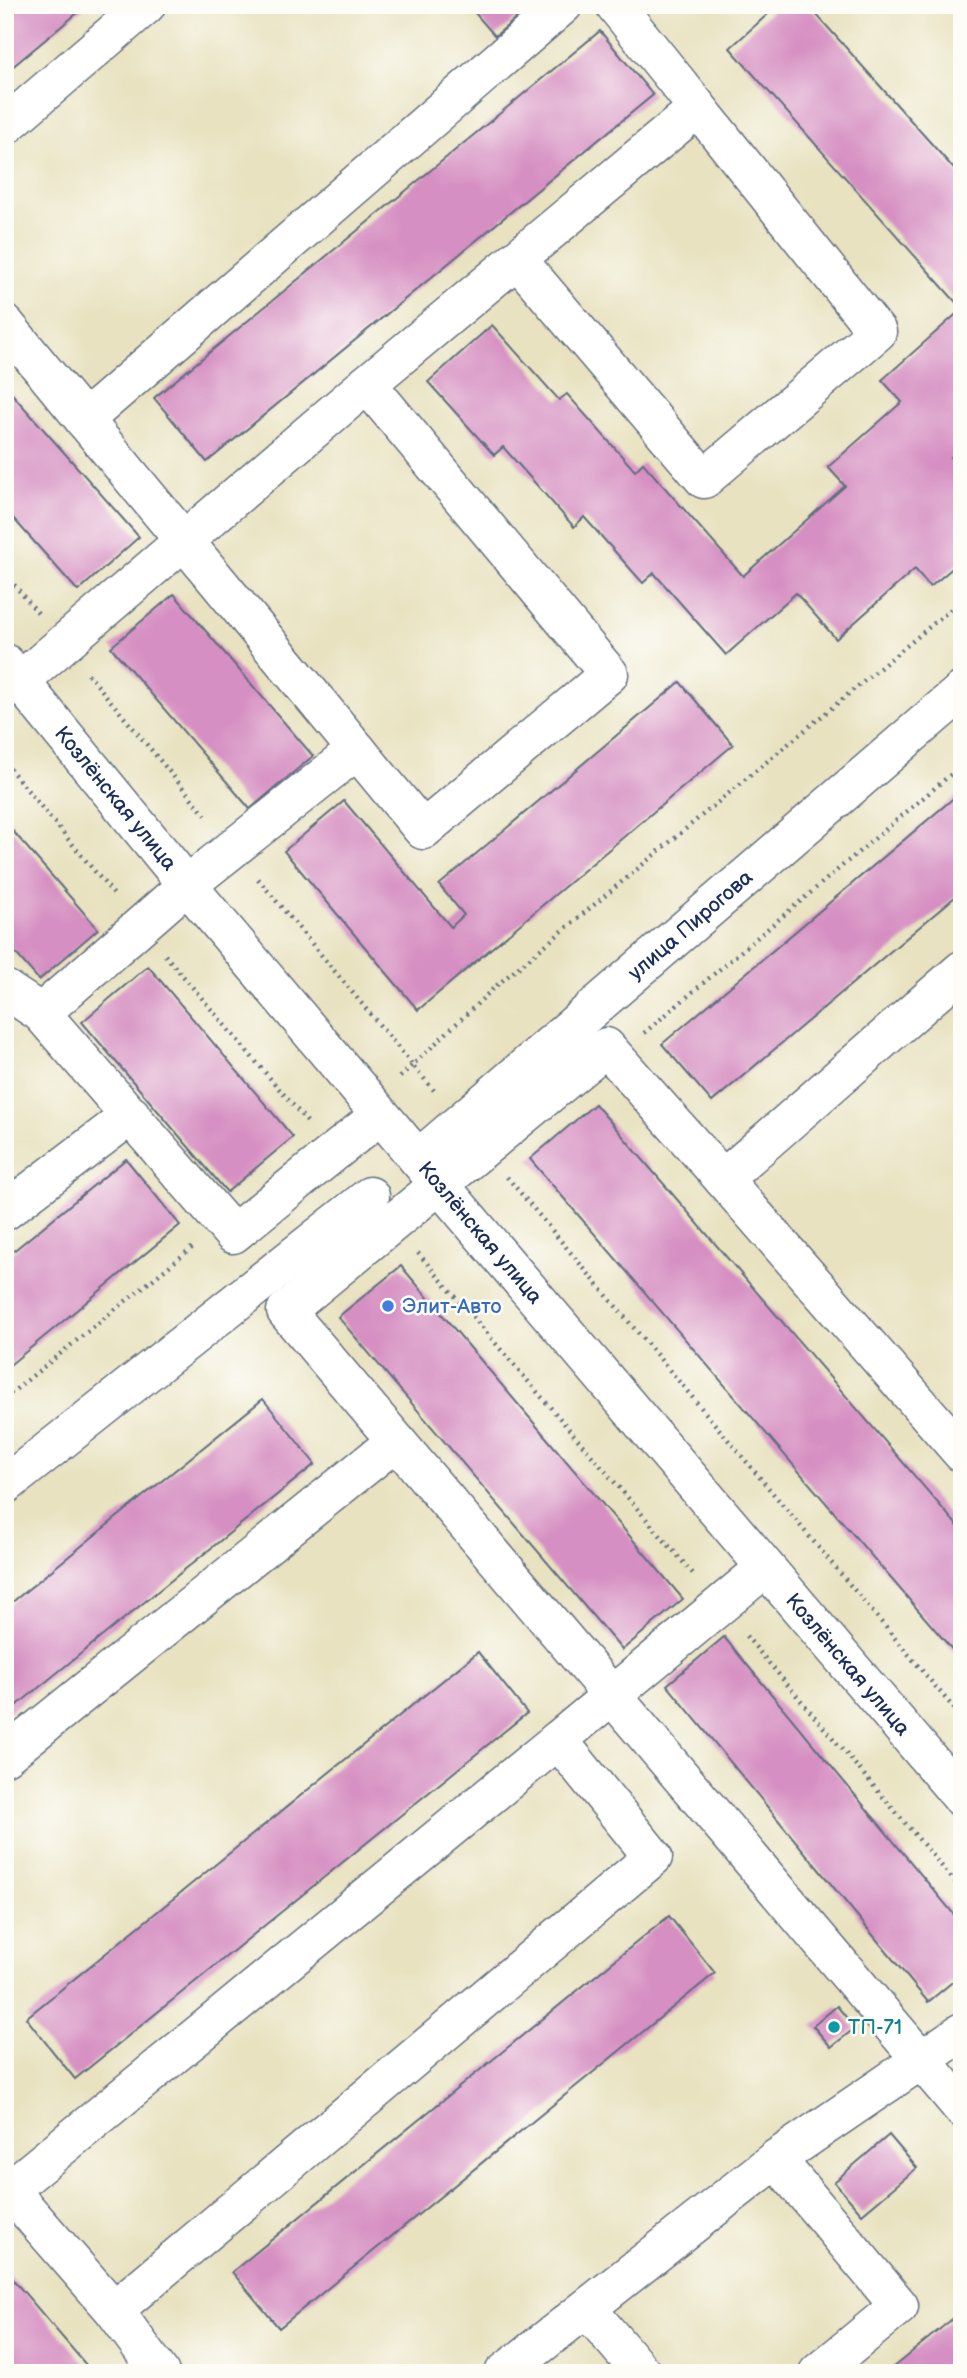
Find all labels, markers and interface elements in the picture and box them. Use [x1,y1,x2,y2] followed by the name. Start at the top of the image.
[49,722,182,876] street label: Козлёнская улица
[623,864,758,986] street label: улица Пирогова
[413,1157,548,1310] street label: Козлёнская улица
[402,1294,501,1319] place label: Элит-Авто
[380,1298,396,1314] marker: Элит-Авто
[780,1588,916,1741] street label: Козлёнская улица
[848,2015,902,2040] place label: ТП-71
[826,2019,842,2035] marker: ТП-71

